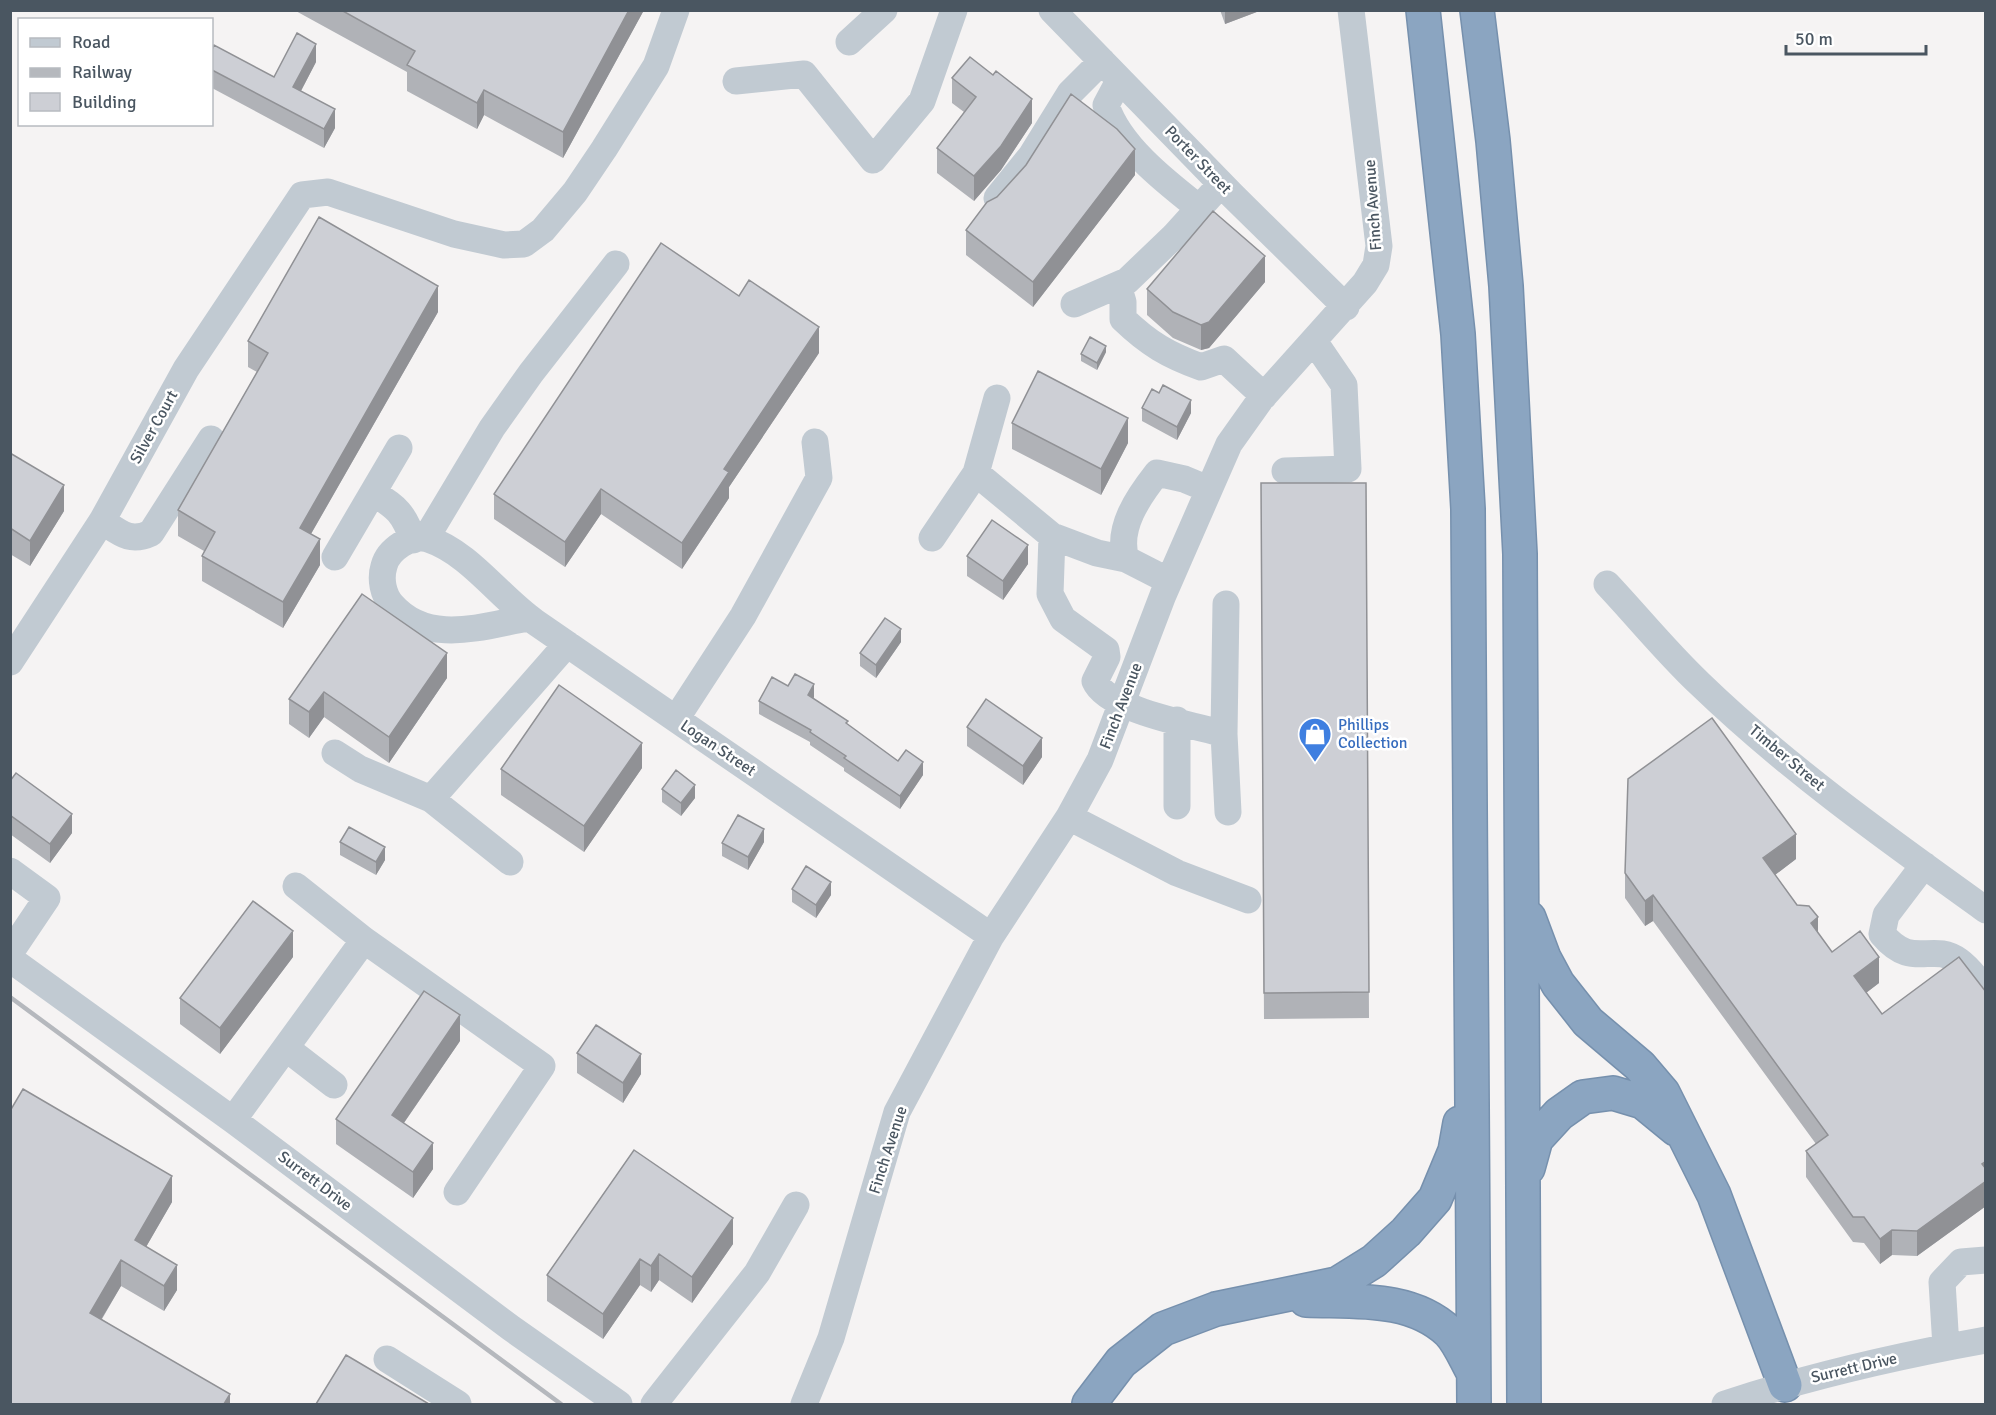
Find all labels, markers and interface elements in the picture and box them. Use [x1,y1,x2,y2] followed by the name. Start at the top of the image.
[18,18,213,126] legend
[1786,18,1926,56] scale bar
[1795,28,1833,50] text: 50 m
[72,31,111,53] text: Road
[72,61,133,83] text: Railway
[72,91,136,113] text: Building
[1160,121,1236,199] street label: Porter Street
[1360,159,1386,251] street label: Finch Avenue
[126,387,182,467] street label: Silver Court
[1095,660,1147,752] street label: Finch Avenue
[676,715,760,781] street label: Logan Street
[1338,715,1408,753] place label: Phillips Collection
[1297,716,1333,763] shop icon: Phillips Collection
[1745,721,1829,796] street label: Timber Street
[864,1104,912,1196] street label: Finch Avenue
[274,1147,356,1215] street label: Surrett Drive
[1809,1348,1899,1388] street label: Surrett Drive

